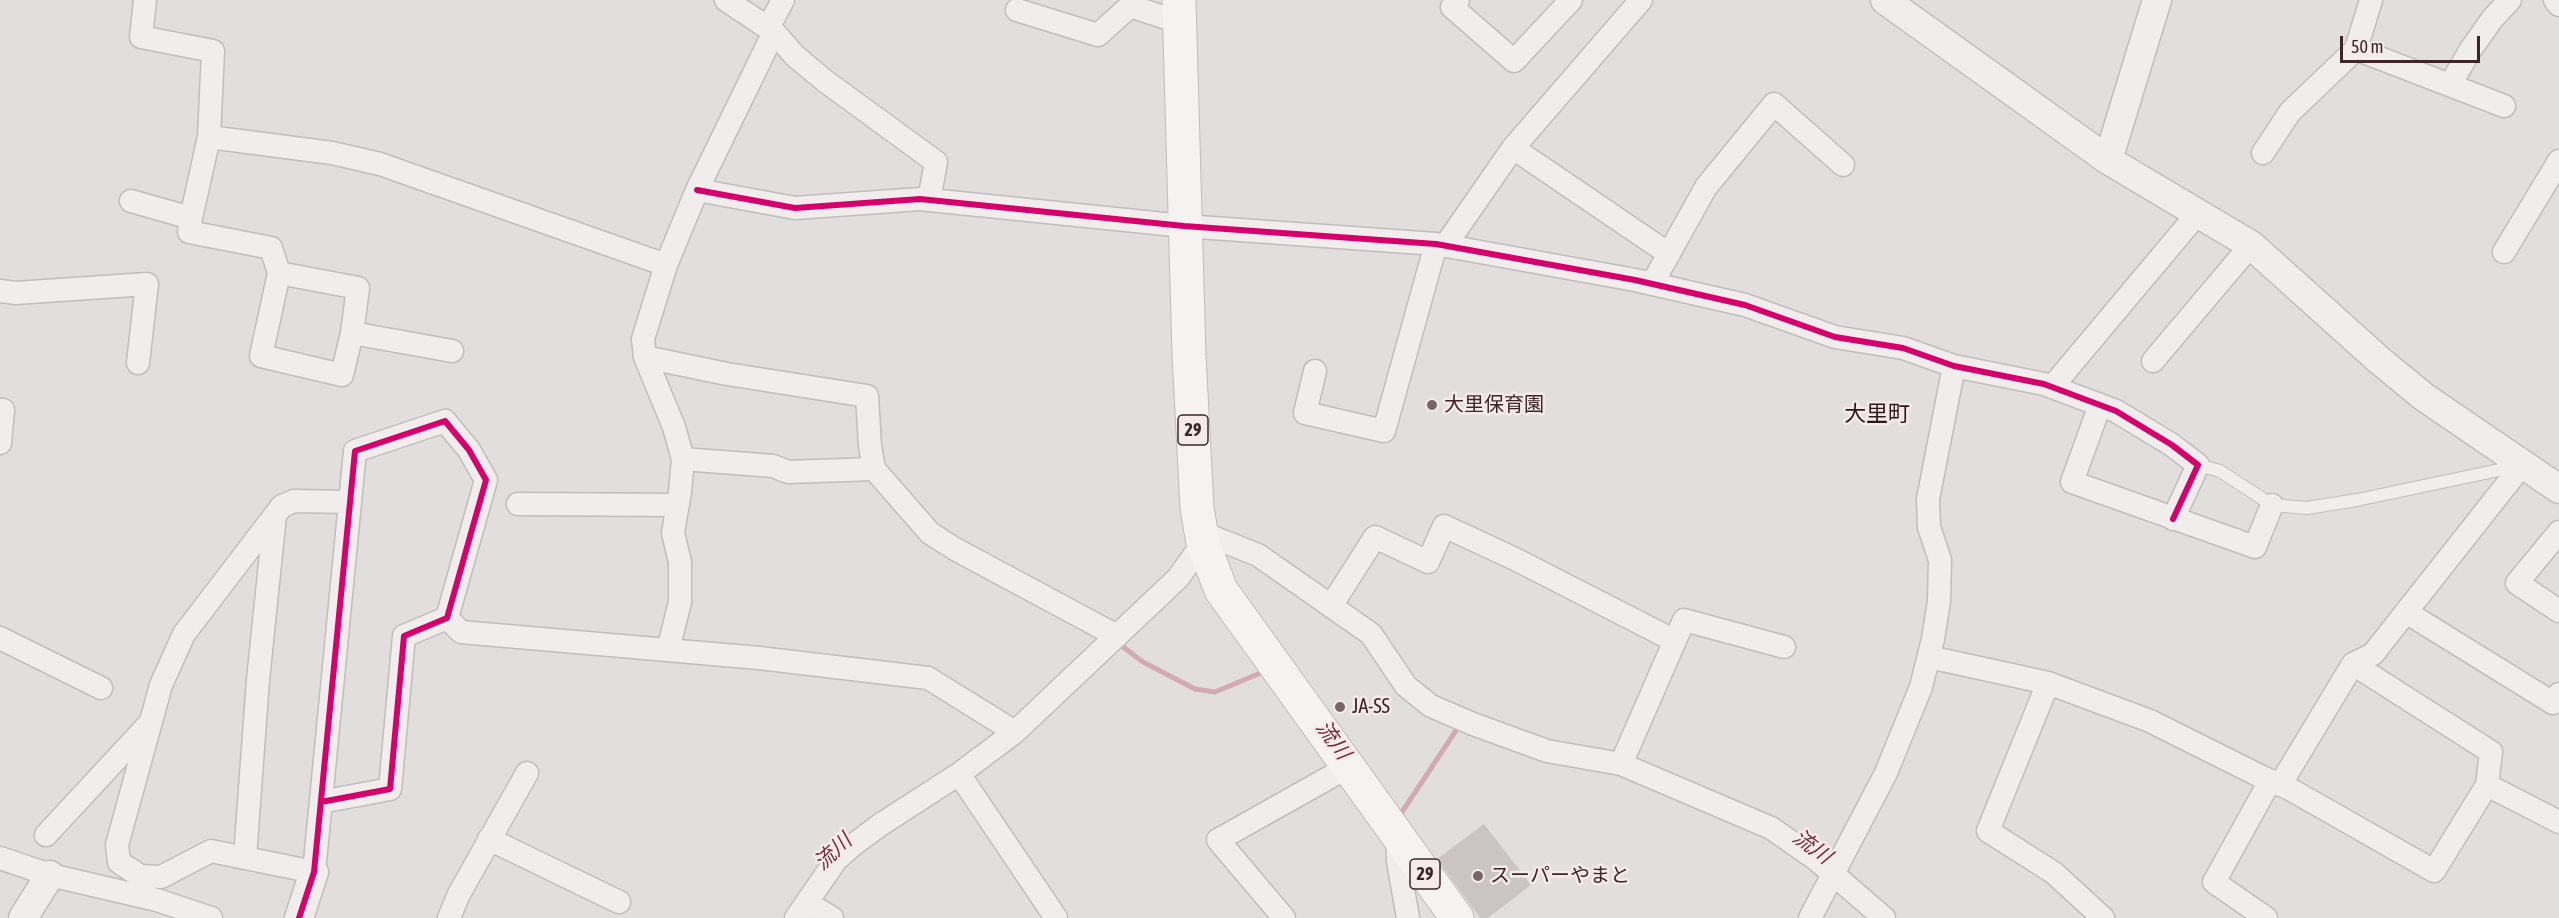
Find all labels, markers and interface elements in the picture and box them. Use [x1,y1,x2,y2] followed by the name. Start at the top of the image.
[2343,24,2482,62] scale bar
[2351,36,2383,57] text: 50 m
[1444,393,1544,417] place label: 大里保育園
[1425,398,1439,412] marker: 大里保育園
[1844,401,1910,427] district label: 大里町
[1178,415,1208,445] road number: 29
[1352,695,1390,719] place label: JA-SS
[1333,700,1347,714] marker: JA-SS
[1310,716,1356,764] water label: 流川
[1788,824,1836,870] water label: 流川
[809,828,857,876] water label: 流川
[1410,859,1440,889] road number: 29
[1490,864,1630,888] place label: スーパーやまと
[1471,869,1485,883] marker: スーパーやまと

